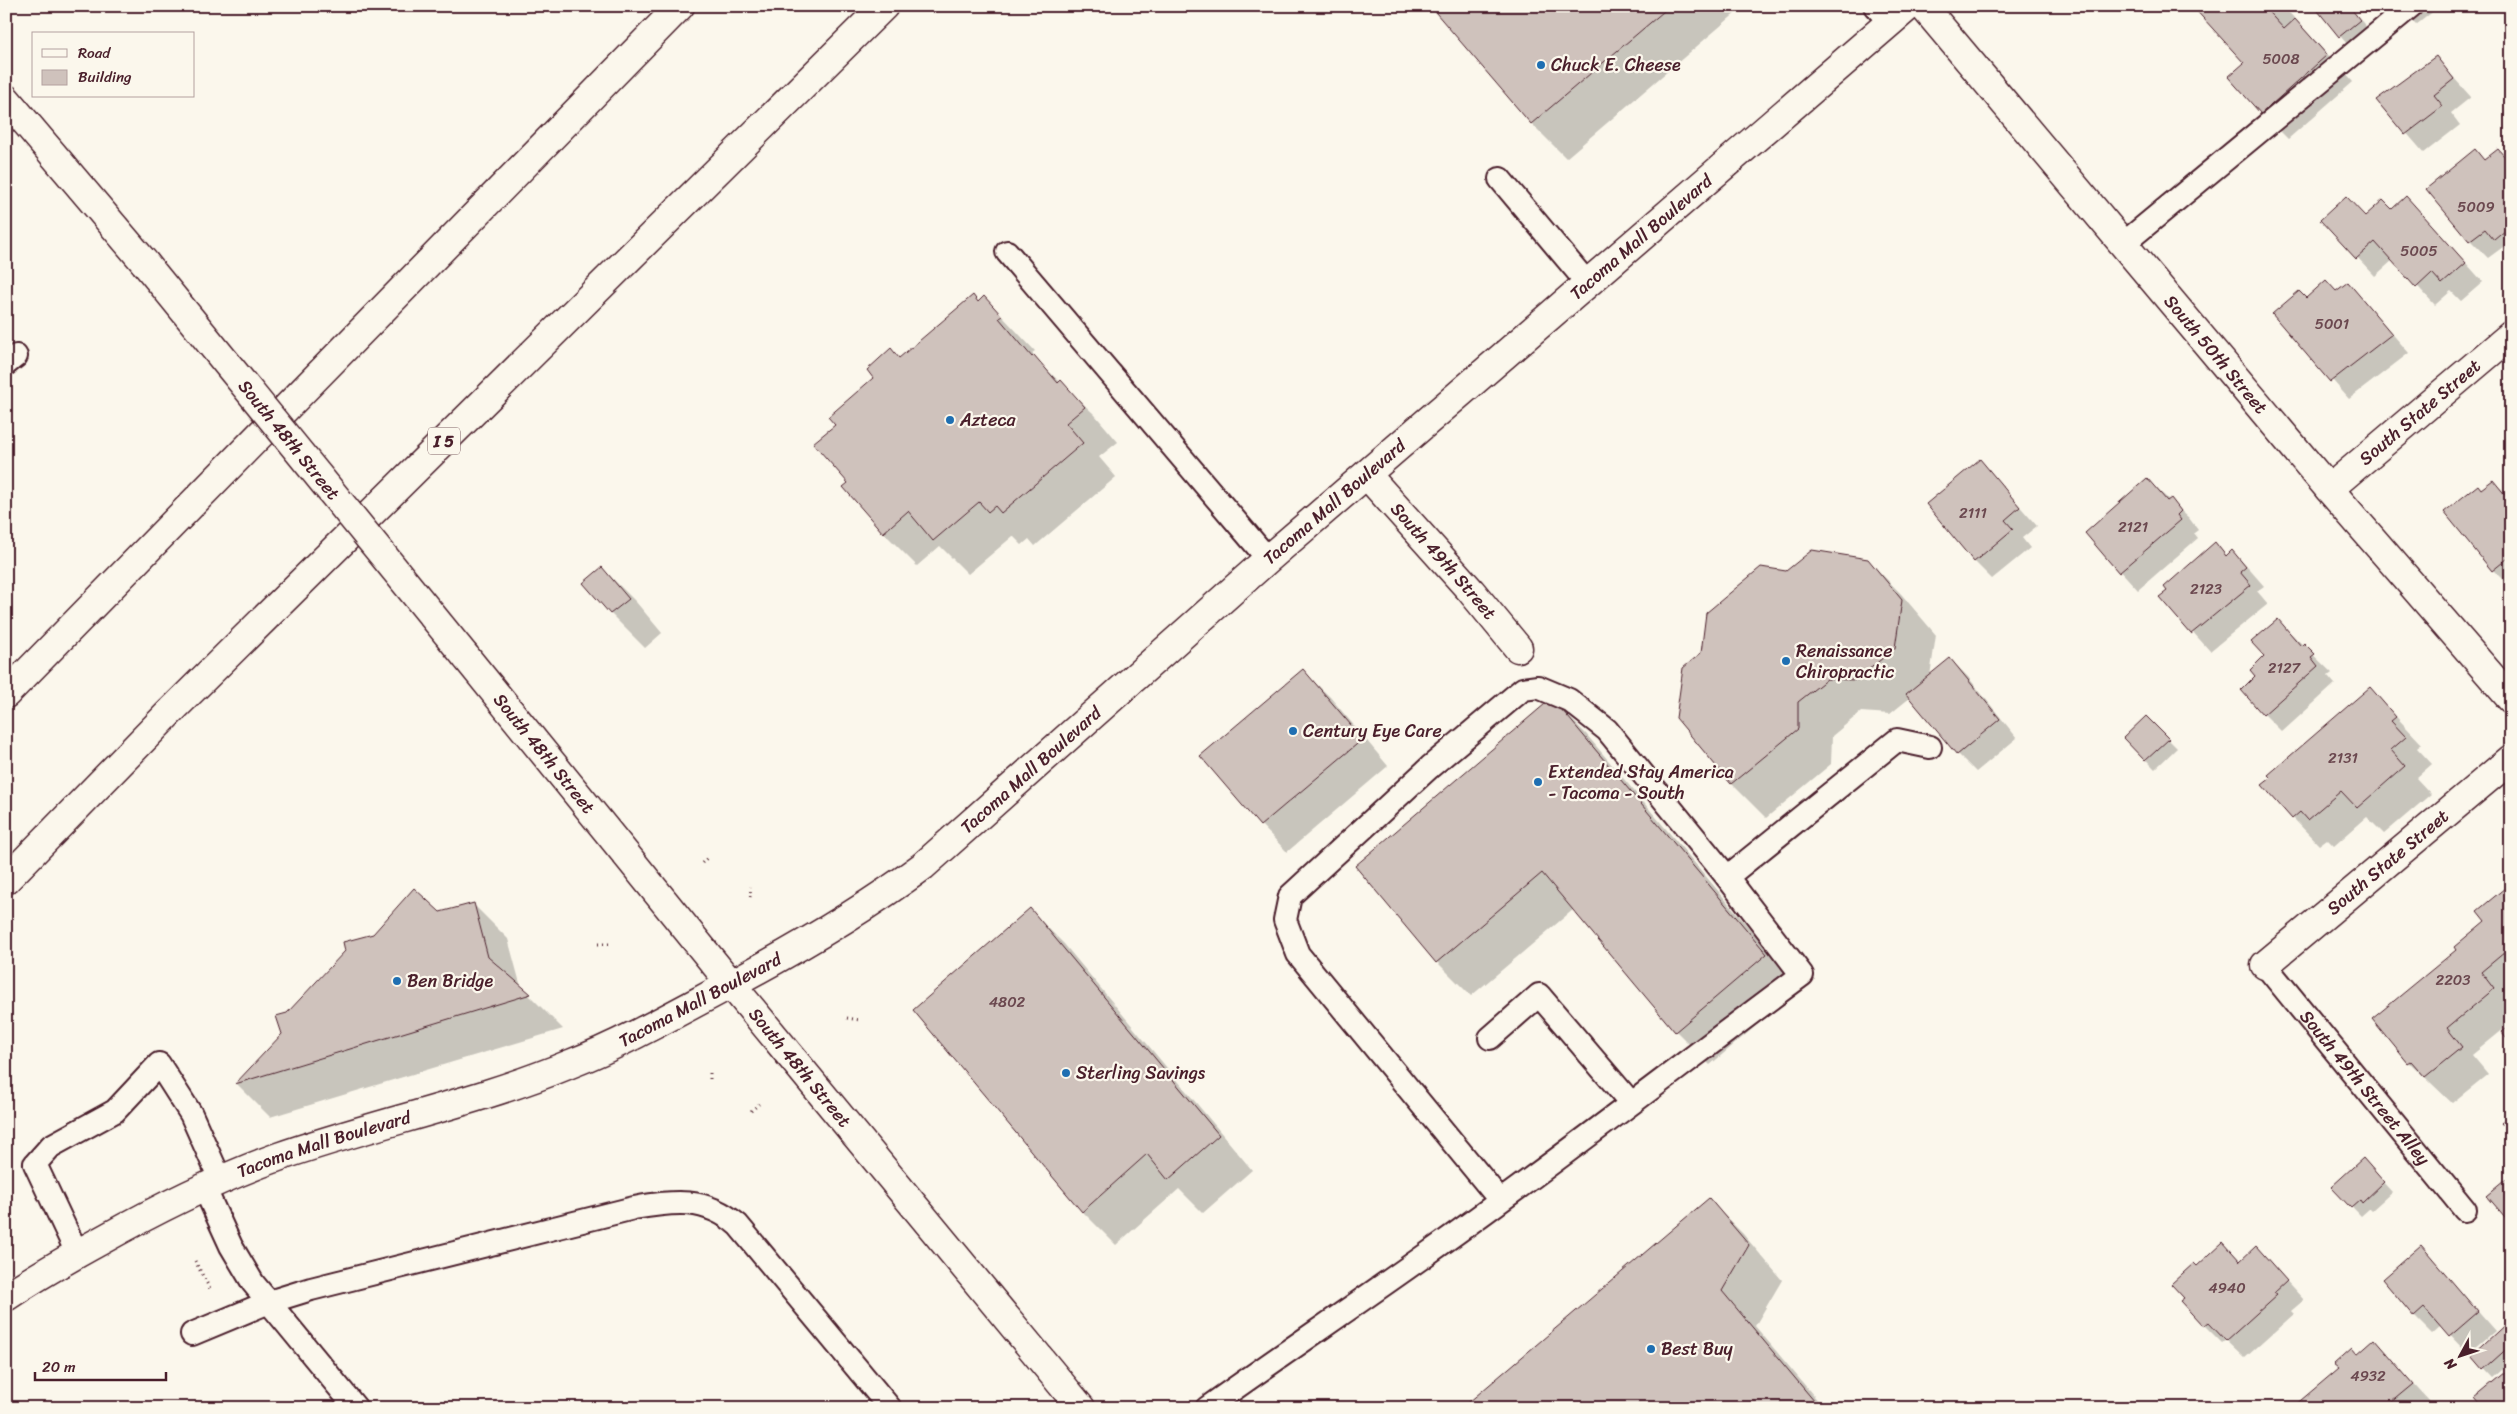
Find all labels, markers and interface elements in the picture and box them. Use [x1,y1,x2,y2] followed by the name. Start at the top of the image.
[32,32,195,98] legend
[78,40,111,66] text: Road
[2262,46,2300,72] house number: 5008
[1551,49,1681,81] place label: Chuck E. Cheese
[1535,59,1547,71] marker: Chuck E. Cheese
[78,64,132,90] text: Building
[1562,165,1721,308] street label: Tacoma Mall Boulevard
[2457,194,2495,220] house number: 5009
[2400,238,2438,264] house number: 5005
[2156,287,2276,422] street label: South 50th Street
[2315,311,2349,337] house number: 5001
[2351,351,2488,474] street label: South State Street
[230,372,348,508] street label: South 48th Street
[959,404,1016,436] place label: Azteca
[944,414,956,426] marker: Azteca
[428,428,460,454] road number: I 5
[1255,430,1414,573] street label: Tacoma Mall Boulevard
[1382,495,1505,627] street label: South 49th Street
[1959,500,1987,526] house number: 2111
[2118,514,2148,540] house number: 2121
[2190,576,2222,602] house number: 2123
[1796,635,1894,688] place label: Renaissance Chiropractic
[1780,655,1792,667] marker: Renaissance Chiropractic
[2268,655,2302,681] house number: 2127
[485,686,603,821] street label: South 48th Street
[953,697,1110,842] street label: Tacoma Mall Boulevard
[1303,715,1442,747] place label: Century Eye Care
[1287,725,1299,737] marker: Century Eye Care
[2328,745,2358,771] house number: 2131
[1548,756,1734,809] place label: Extended Stay America - Tacoma - South
[1532,776,1544,788] marker: Extended Stay America - Tacoma - South
[2319,801,2456,923] street label: South State Street
[613,943,789,1057] street label: Tacoma Mall Boulevard
[407,965,493,997] place label: Ben Bridge
[2435,967,2471,993] house number: 2203
[391,975,403,987] marker: Ben Bridge
[989,989,1026,1015] house number: 4802
[740,1000,860,1135] street label: South 48th Street
[2291,1002,2439,1173] street label: South 49th Street Alley
[1076,1057,1206,1089] place label: Sterling Savings
[1060,1067,1072,1079] marker: Sterling Savings
[232,1101,416,1187] street label: Tacoma Mall Boulevard
[2208,1275,2246,1301] house number: 4940
[2434,1332,2484,1382] north arrow
[1661,1333,1734,1365] place label: Best Buy
[1645,1343,1657,1355] marker: Best Buy
[35,1349,166,1381] scale bar
[2438,1352,2464,1377] text: N
[42,1354,76,1380] text: 20 m
[2350,1363,2386,1389] house number: 4932

